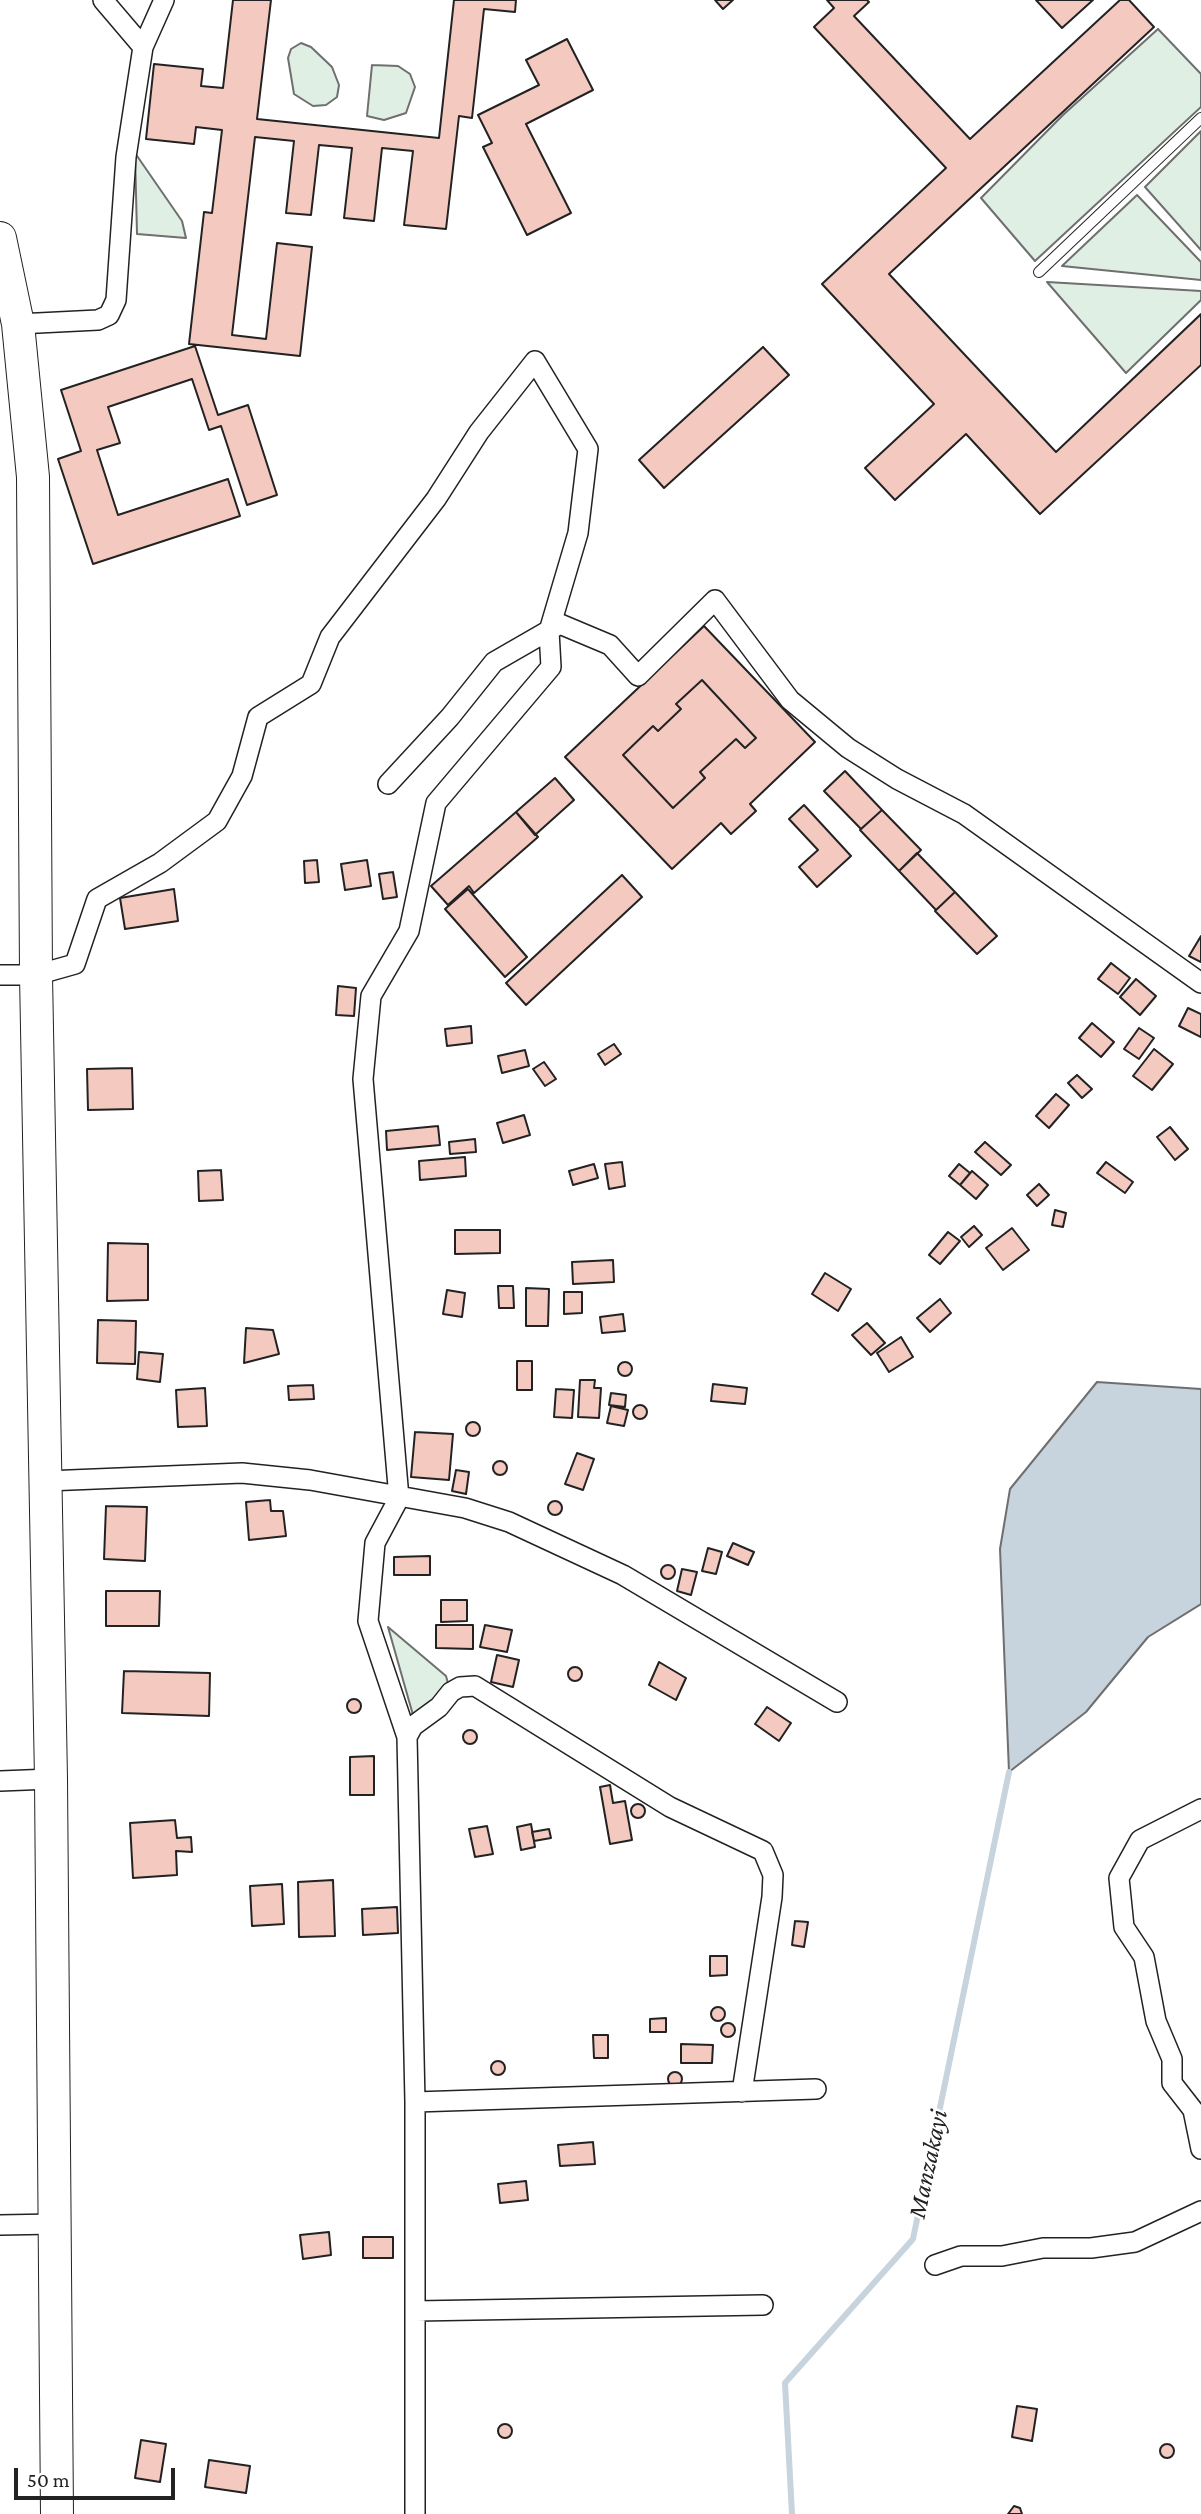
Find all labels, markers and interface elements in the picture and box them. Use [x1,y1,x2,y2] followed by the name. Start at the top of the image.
[901,2107,955,2221] water label: Manzakayi
[18,2454,178,2498] scale bar
[27,2468,70,2492] text: 50 m

